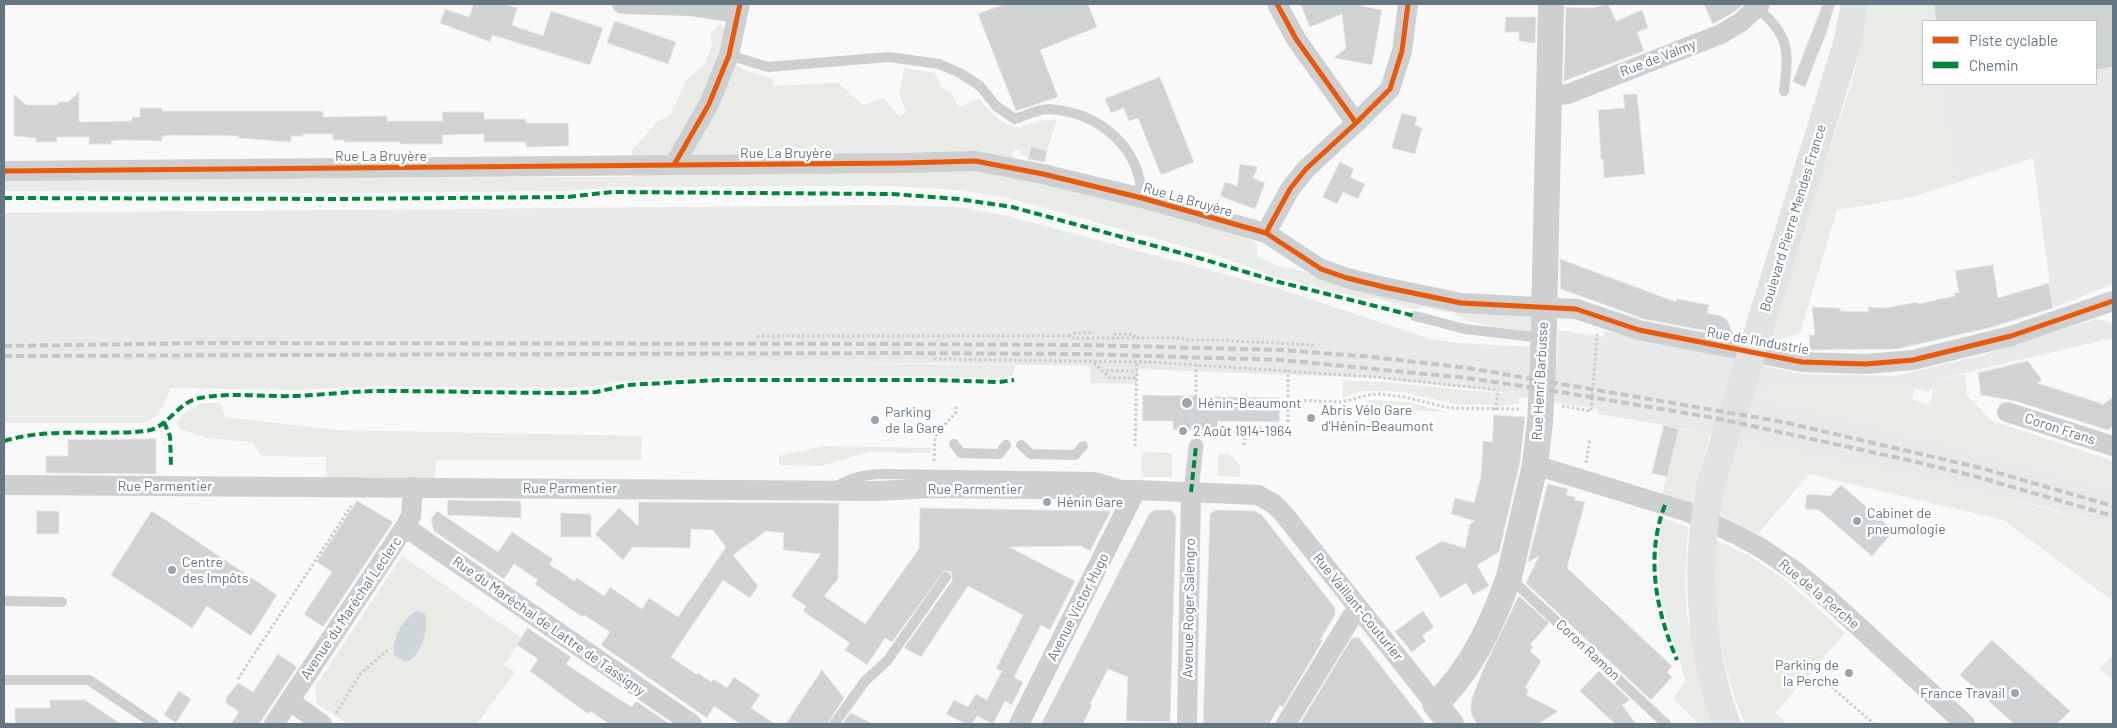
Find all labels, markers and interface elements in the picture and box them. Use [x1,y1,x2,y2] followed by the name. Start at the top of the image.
[1922,20,2097,85] legend
[1969,31,2058,49] text: Piste cyclable
[1618,36,1698,80] street label: Rue de Valmy
[1969,56,2018,74] text: Chemin
[1756,122,1830,314] street label: Boulevard Pierre Mendes France
[740,145,832,161] street label: Rue La Bruyère
[335,148,427,164] street label: Rue La Bruyère
[1142,179,1234,221] street label: Rue La Bruyère
[1529,321,1551,441] street label: Rue Henri Barbusse
[1706,324,1810,358] street label: Rue de l'Industrie
[1198,395,1301,411] place label: Hénin-Beaumont
[1180,396,1194,410] marker: Hénin-Beaumont
[1321,402,1434,434] place label: Abris Vélo Gare d'Hénin-Beaumont
[885,404,944,437] place label: Parking de la Gare
[2022,410,2098,448] street label: Coron Frans
[1305,412,1317,424] marker: Abris Vélo Gare d'Hénin-Beaumont
[869,414,881,426] marker: Parking de la Gare
[1193,423,1292,439] place label: 2 Août 1914-1964
[1177,425,1189,437] marker: 2 Août 1914-1964
[118,478,212,494] street label: Rue Parmentier
[523,480,617,496] street label: Rue Parmentier
[928,481,1022,497] street label: Rue Parmentier
[1057,494,1123,510] place label: Hénin Gare
[1041,496,1053,508] marker: Hénin Gare
[1867,505,1946,538] place label: Cabinet de pneumologie
[1851,515,1863,527] marker: Cabinet de pneumologie
[297,533,405,683] street label: Avenue du Maréchal Leclerc
[1179,538,1199,678] street label: Avenue Roger Salengro
[1044,550,1112,664] street label: Avenue Victor Hugo
[1309,550,1407,664] street label: Rue Vaillant-Couturier
[449,553,649,699] street label: Rue du Maréchal de Lattre de Tassigny
[182,554,249,586] place label: Centre des Impôts
[1775,555,1863,633] street label: Rue de la Perche
[166,564,178,576] marker: Centre des Impôts
[1552,616,1624,684] street label: Coron Ramon
[1775,657,1839,690] place label: Parking de la Perche
[1843,667,1855,679] marker: Parking de la Perche
[1920,685,2005,701] place label: France Travail
[2009,687,2021,699] marker: France Travail

